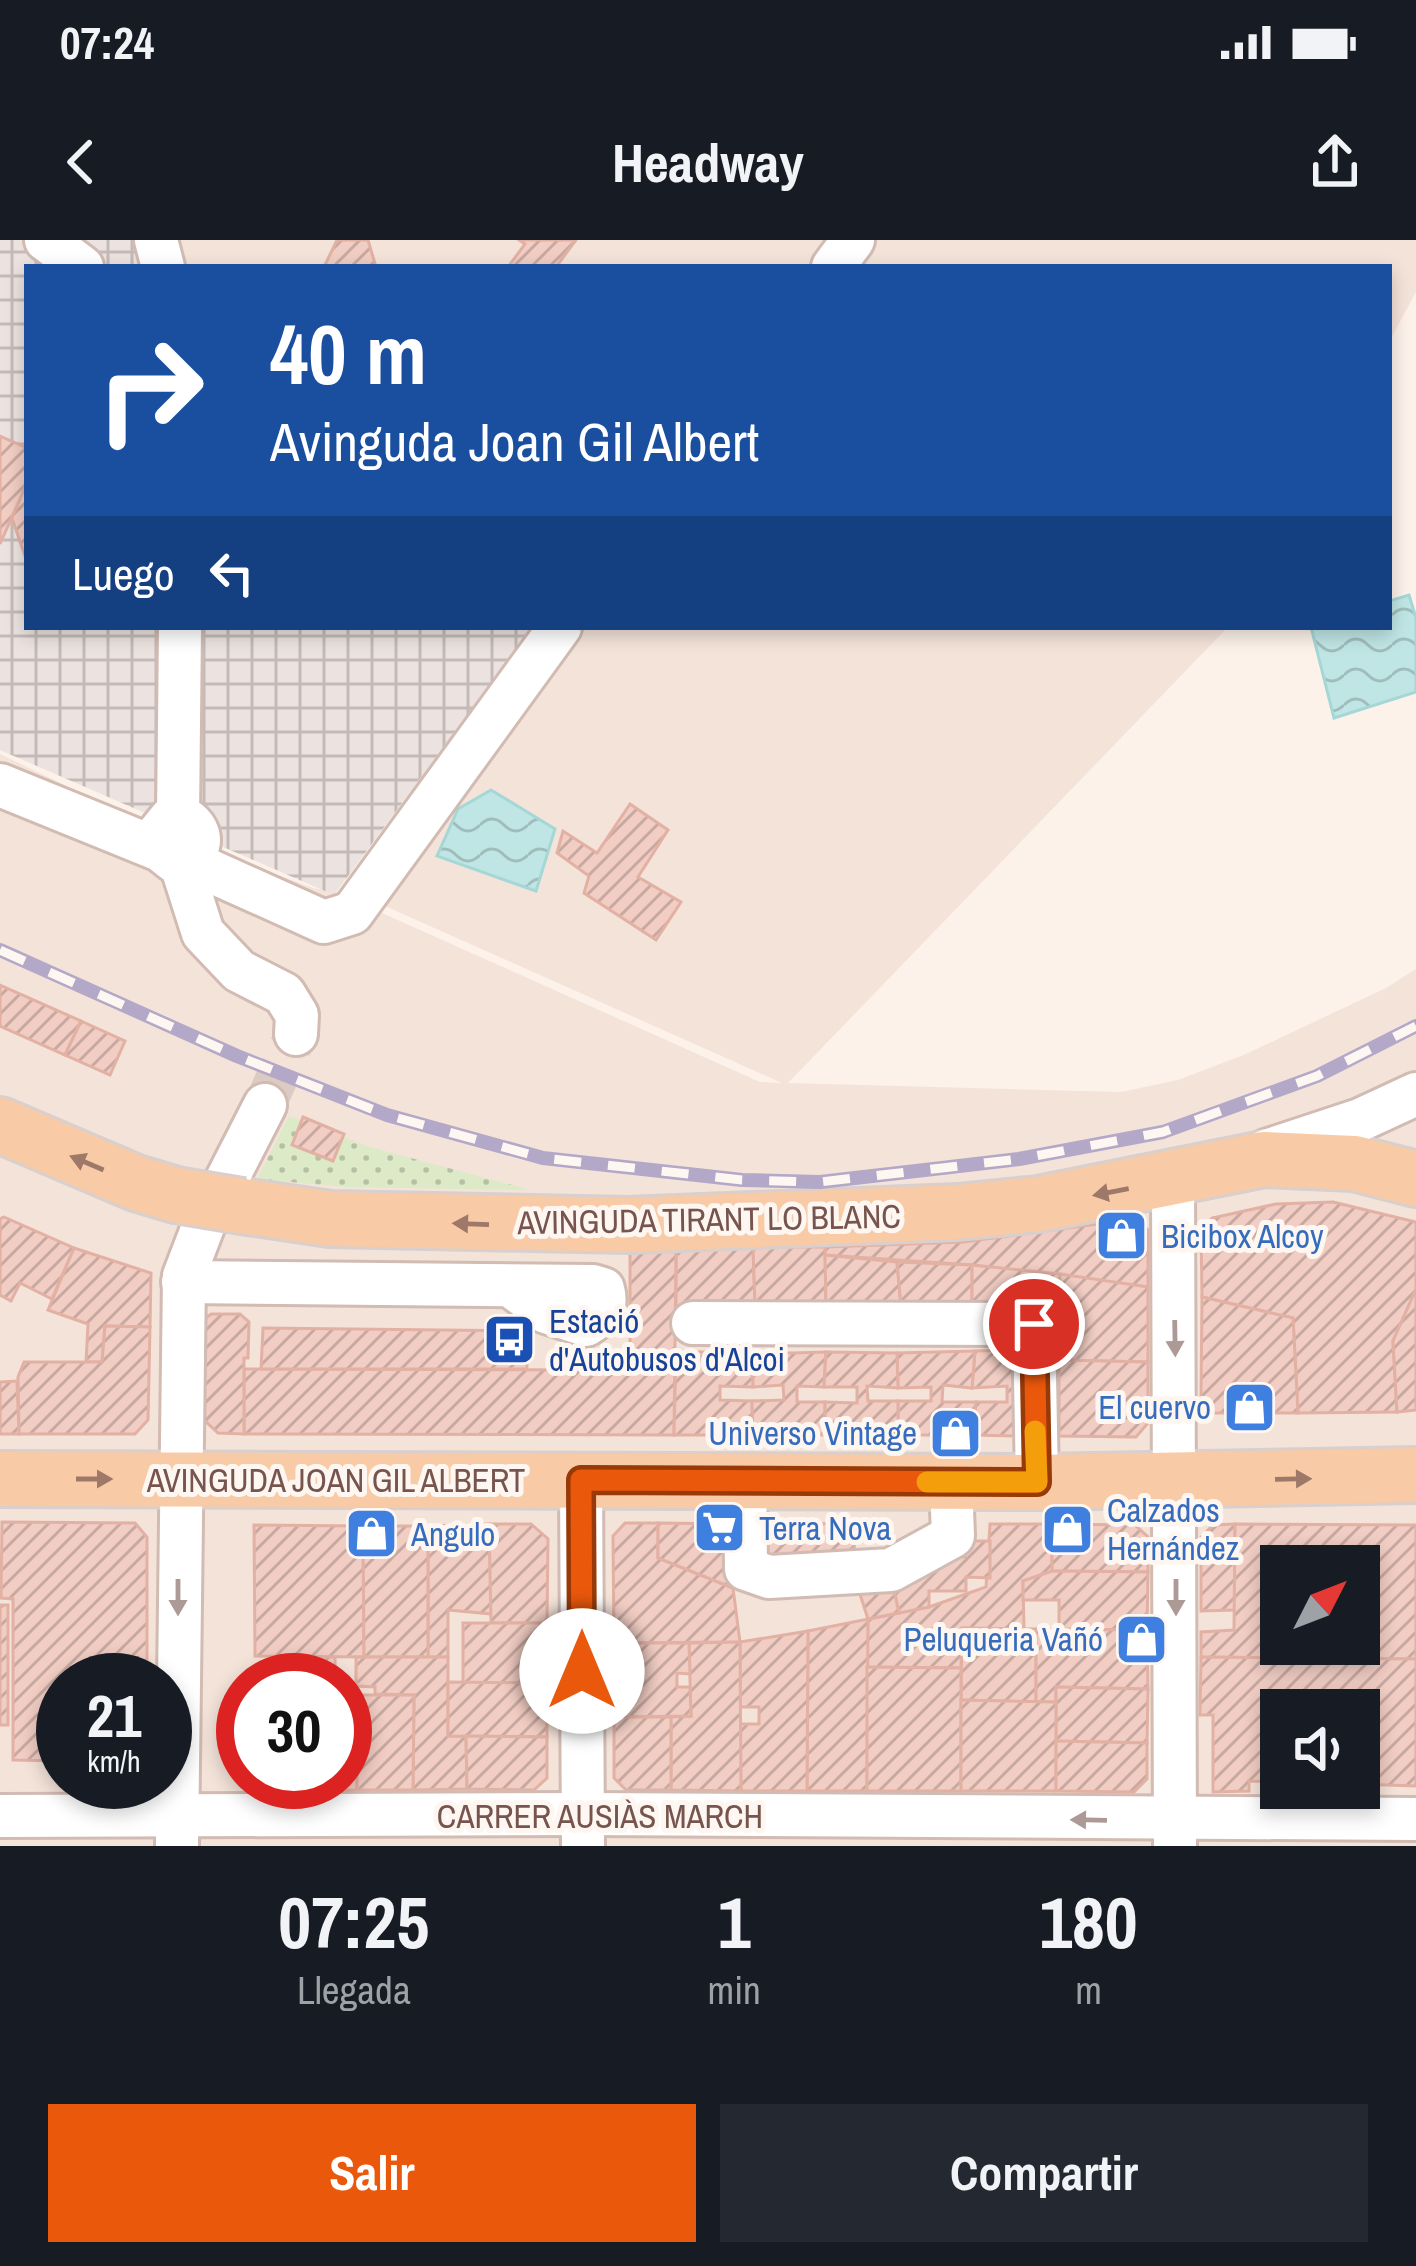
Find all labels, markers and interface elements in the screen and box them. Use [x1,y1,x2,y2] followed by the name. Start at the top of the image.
[60,12,154,73] text: 07:24
[612,126,804,199] text: Headway
[48,129,114,195] icon: back
[1302,129,1368,195] icon: share
[270,297,427,410] text: 40 m
[72,312,228,468] icon: right
[270,405,759,478] text: Avinguda Joan Gil Albert
[199,540,265,606] icon: left
[72,543,175,604] text: Luego
[69,1152,104,1172] one-way arrow
[1092,1183,1130,1202] one-way arrow
[516,1194,901,1244] street label: AVINGUDA TIRANT LO BLANC
[1094,1208,1150,1264] shop icon: Bicibox Alcoy
[451,1214,489,1233] one-way arrow
[1161,1214,1324,1258] place label: Bicibox Alcoy
[983,1273,1085,1375] pin
[1001,1291,1067,1357] icon: arrive
[549,1299,785,1381] place label: Estació d'Autobusos d'Alcoi
[482,1312,538,1368] bus stop icon: Estació d'Autobusos d'Alcoi
[1165,1320,1185,1358] one-way arrow
[1222,1379,1278,1435] shop icon: El cuervo
[1098,1385,1211,1429] place label: El cuervo
[928,1405,984,1461] shop icon: Universo Vintage
[708,1411,917,1455] place label: Universo Vintage
[146,1458,525,1502] street label: AVINGUDA JOAN GIL ALBERT
[76,1469,114,1489] one-way arrow
[1275,1469,1313,1488] one-way arrow
[1107,1488,1239,1570] place label: Calzados Hernández
[692,1500,748,1556] supermarket icon: Terra Nova
[1040,1501,1096,1557] shop icon: Calzados Hernández
[344,1506,400,1562] shop icon: Angulo
[759,1506,891,1550] place label: Terra Nova
[410,1512,495,1556] place label: Angulo
[1260,1545,1380,1665] north arrow
[1260,1545,1380,1809] map controls
[168,1579,188,1617] one-way arrow
[1166,1579,1186,1617] one-way arrow
[519,1608,645,1734] position arrow
[1114,1611,1170,1667] shop icon: Peluqueria Vañó
[903,1617,1103,1661] place label: Peluqueria Vañó
[216,1653,372,1809] speed limit sign: 30
[87,1675,141,1756] text: 21
[1260,1689,1380,1809] button: sound
[87,1741,141,1781] text: km/h
[437,1794,763,1838] street label: CARRER AUSIÀS MARCH
[1069,1810,1107,1830] one-way arrow
[278,1873,429,1970] text: 07:25
[718,1873,751,1970] text: 1
[1039,1873,1138,1970] text: 180
[297,1964,411,2016] text: Llegada
[708,1964,761,2016] text: min
[1075,1964,1102,2016] text: m
[48,2104,696,2242] button: Salir
[720,2104,1368,2242] button: Compartir

